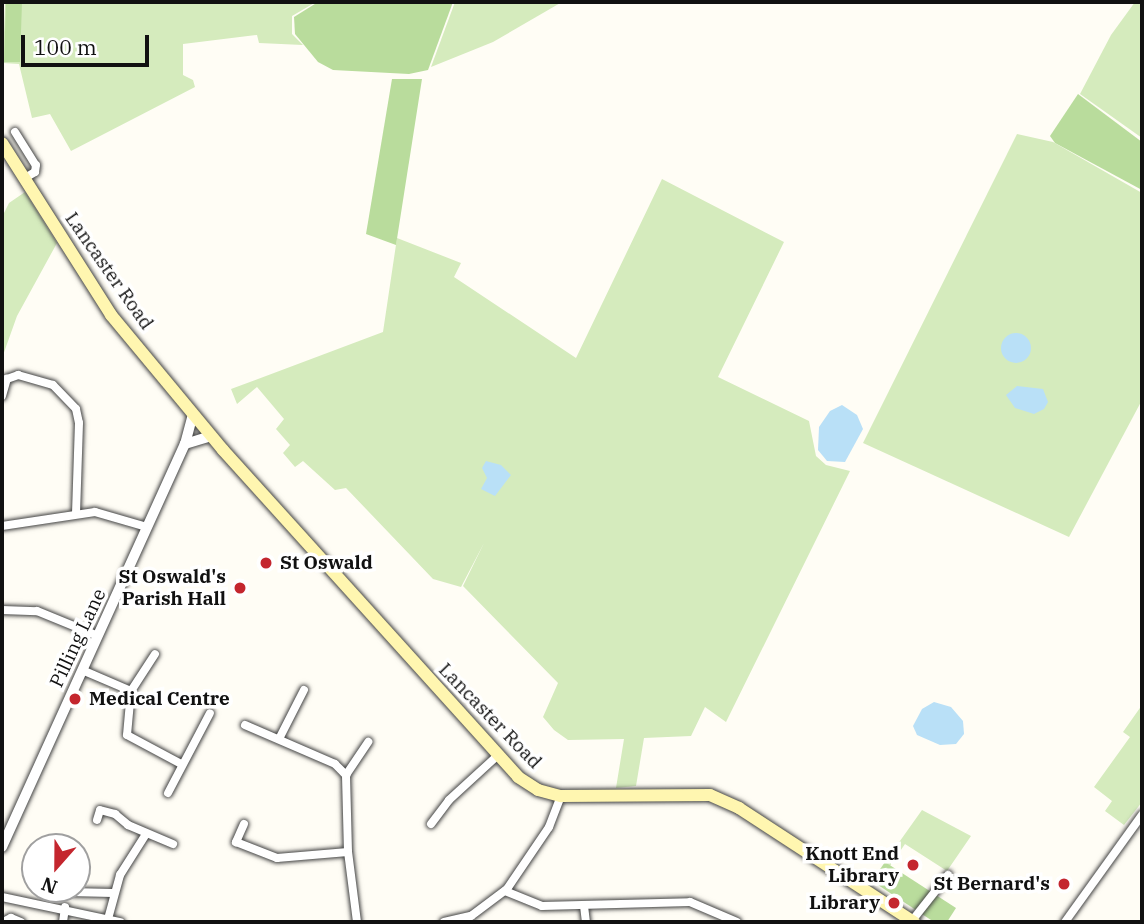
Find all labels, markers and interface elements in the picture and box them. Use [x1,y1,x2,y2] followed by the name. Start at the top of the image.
[24,21,152,65] scale bar
[34,33,97,61] text: 100 m
[60,208,158,334] street label: Lancaster Road
[280,552,373,574] place label: St Oswald
[258,555,274,571] marker: St Oswald
[119,566,226,610] place label: St Oswald's Parish Hall
[232,580,248,596] marker: St Oswald's Parish Hall
[45,585,111,691] street label: Pilling Lane
[434,658,546,774] street label: Lancaster Road
[89,688,230,710] place label: Medical Centre
[67,691,83,707] marker: Medical Centre
[21,833,91,903] north arrow
[805,843,899,887] place label: Knott End Library
[905,857,921,873] marker: Knott End Library
[38,872,61,900] text: N
[934,873,1050,895] place label: St Bernard's
[1056,876,1072,892] marker: St Bernard's
[809,892,880,914] place label: Library
[886,895,902,911] marker: Library

